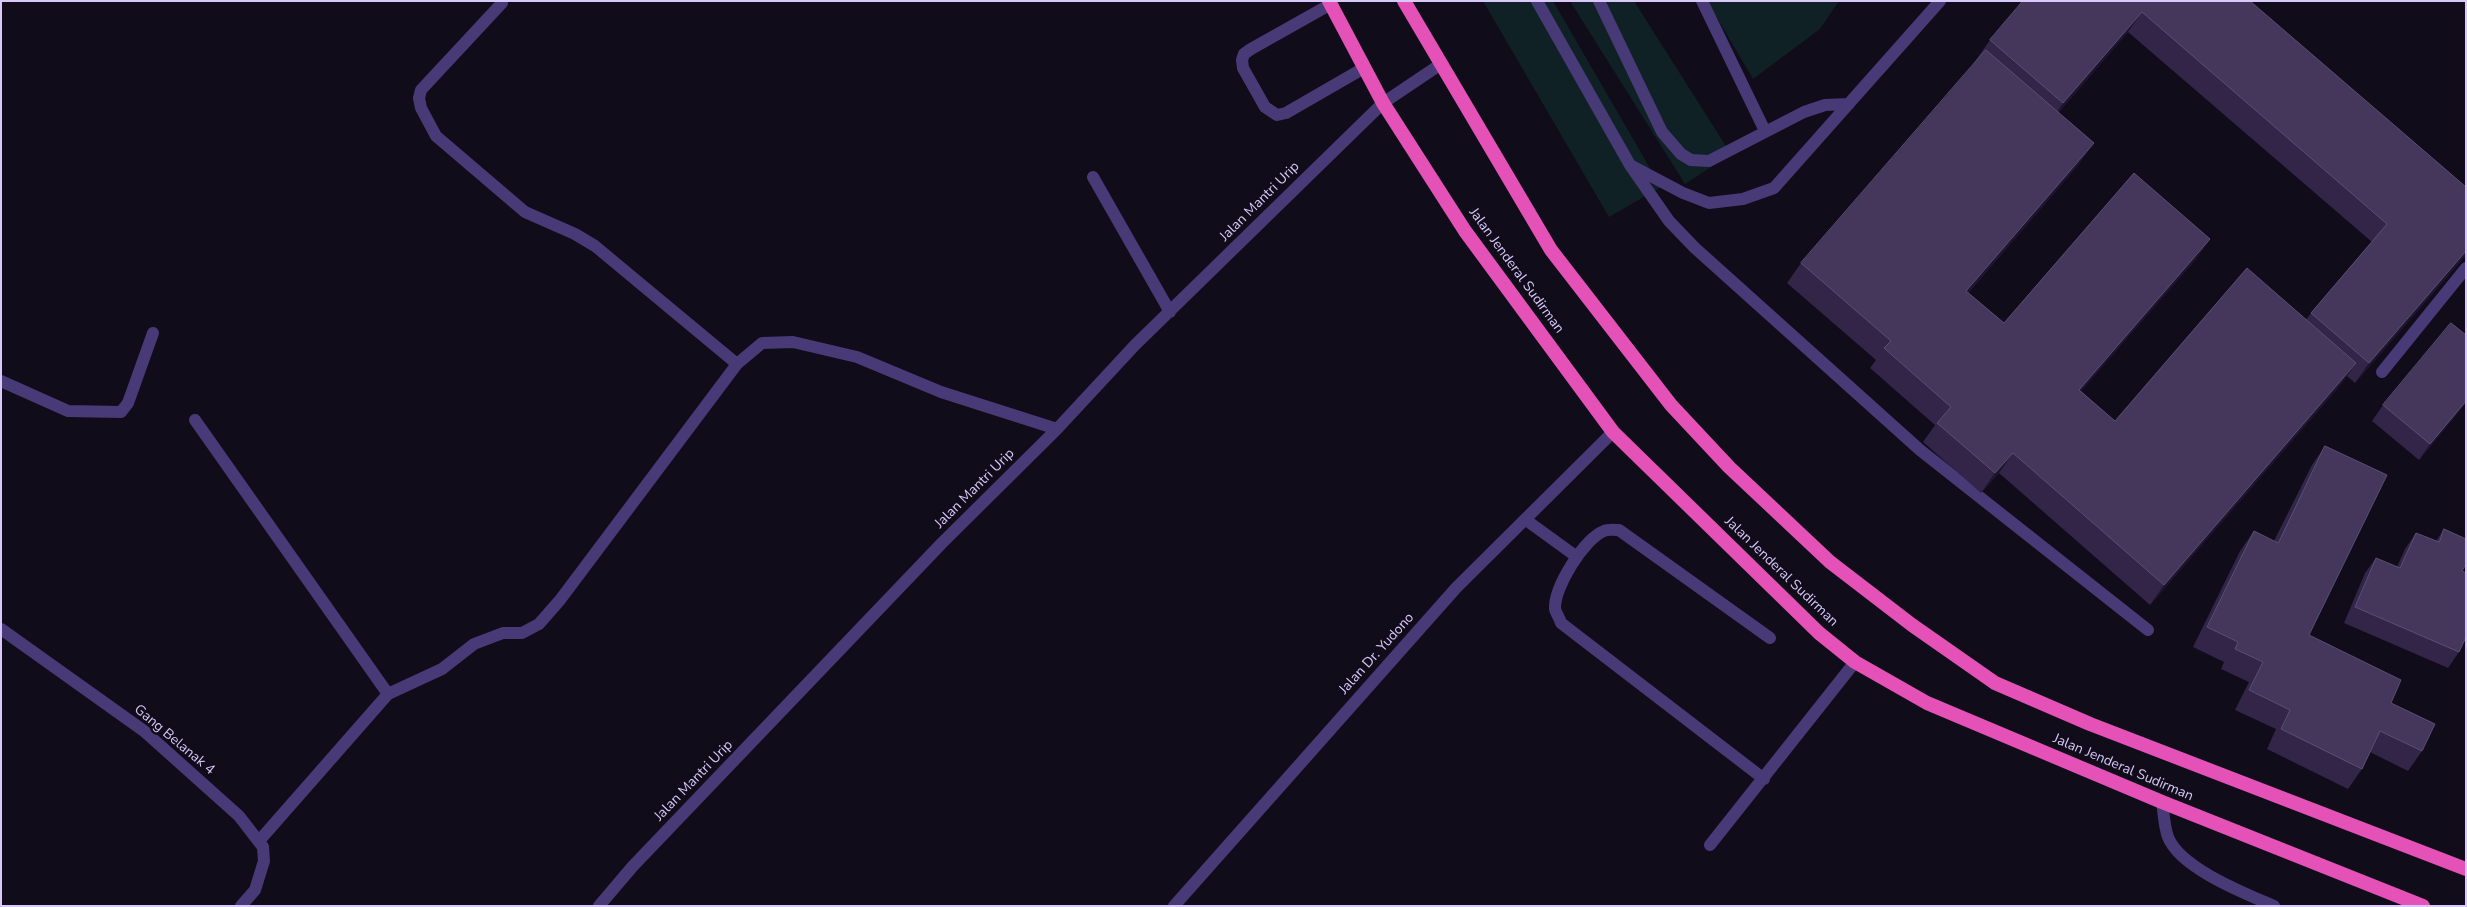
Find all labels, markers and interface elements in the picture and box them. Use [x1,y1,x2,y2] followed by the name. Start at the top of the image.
[1217,159,1303,245] street label: Jalan Mantri Urip
[1465,205,1567,337] street label: Jalan Jenderal Sudirman
[932,446,1018,532] street label: Jalan Mantri Urip
[1721,514,1841,630] street label: Jalan Jenderal Sudirman
[1336,610,1418,698] street label: Jalan Dr. Yudono
[130,701,218,779] street label: Gang Belanak 4
[2050,731,2196,805] street label: Jalan Jenderal Sudirman
[651,737,737,825] street label: Jalan Mantri Urip

